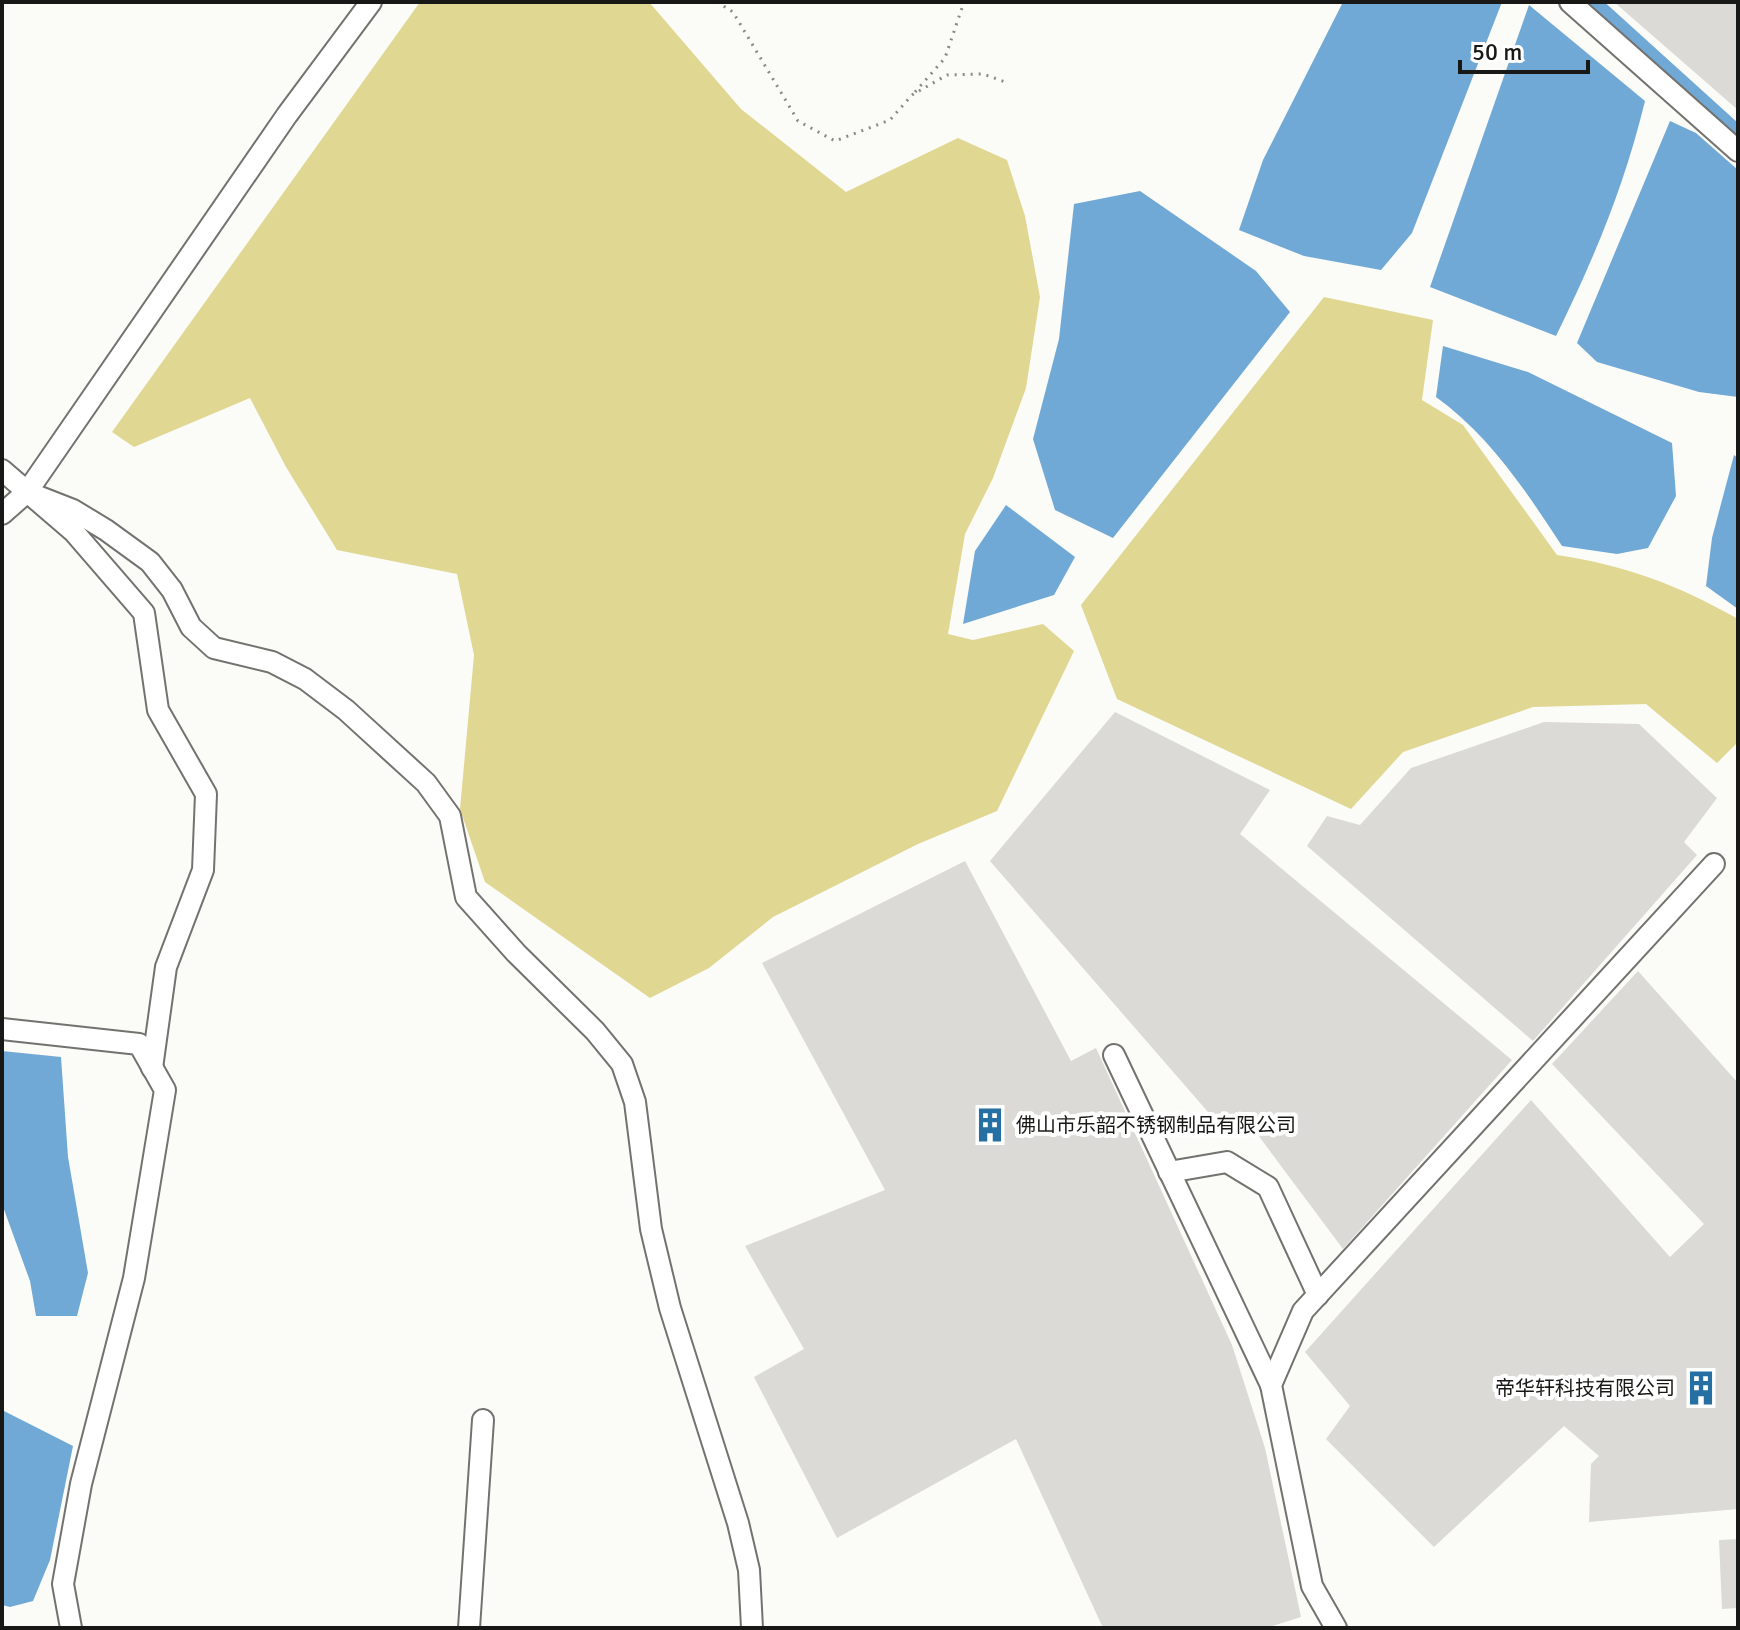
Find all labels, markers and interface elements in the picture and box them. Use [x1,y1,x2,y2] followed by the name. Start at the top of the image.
[1460,24,1588,74] scale bar
[1472,37,1522,67] text: 50 m
[971,1106,1009,1144] building icon: 佛山市乐韶不锈钢制品有限公司
[1016,1113,1296,1138] place label: 佛山市乐韶不锈钢制品有限公司
[1682,1369,1720,1407] building icon: 帝华轩科技有限公司
[1495,1376,1675,1401] place label: 帝华轩科技有限公司

